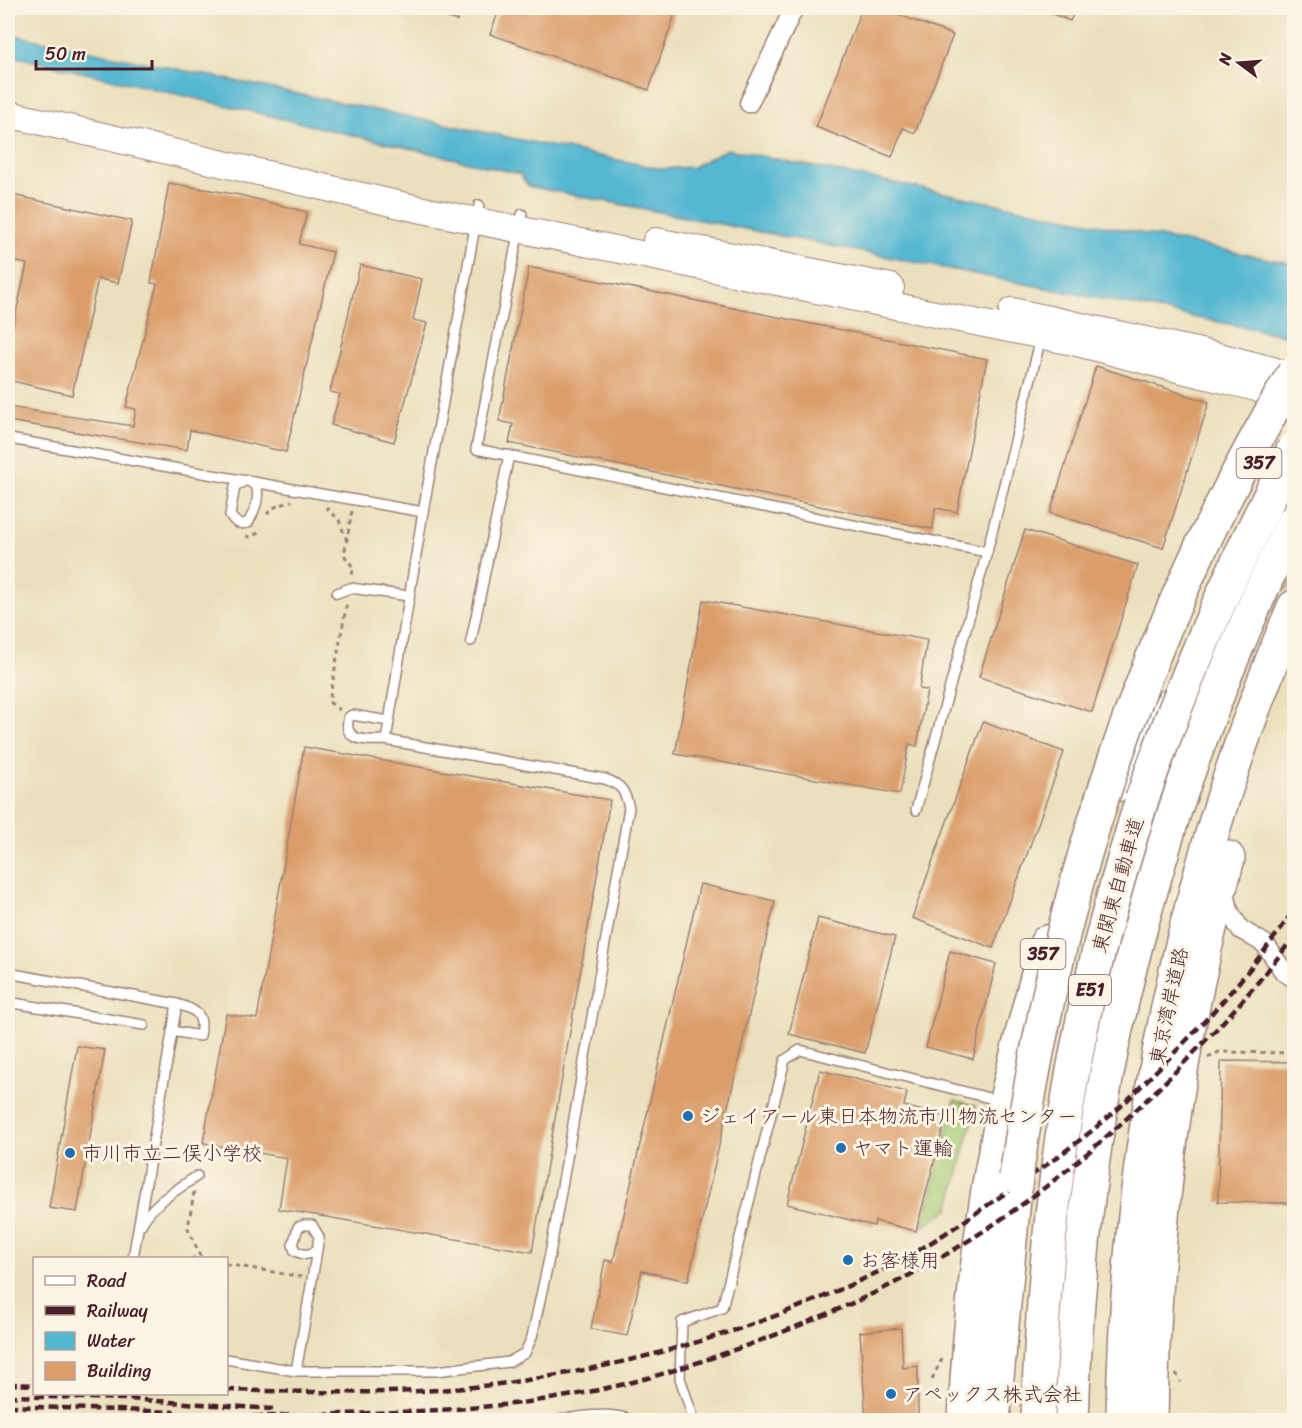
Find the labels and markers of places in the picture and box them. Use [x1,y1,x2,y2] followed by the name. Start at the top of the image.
[700,1099,1077,1134] place label: ジェイアール東日本物流市川物流センター
[681,1109,695,1123] marker: ジェイアール東日本物流市川物流センター
[853,1131,953,1166] place label: ヤマト運輸
[82,1136,262,1171] place label: 市川市立二俣小学校
[834,1141,848,1155] marker: ヤマト運輸
[63,1146,77,1160] marker: 市川市立二俣小学校
[860,1243,940,1278] place label: お客様用
[841,1253,855,1267] marker: お客様用
[903,1377,1083,1412] place label: アペックス株式会社
[884,1387,898,1401] marker: アペックス株式会社

